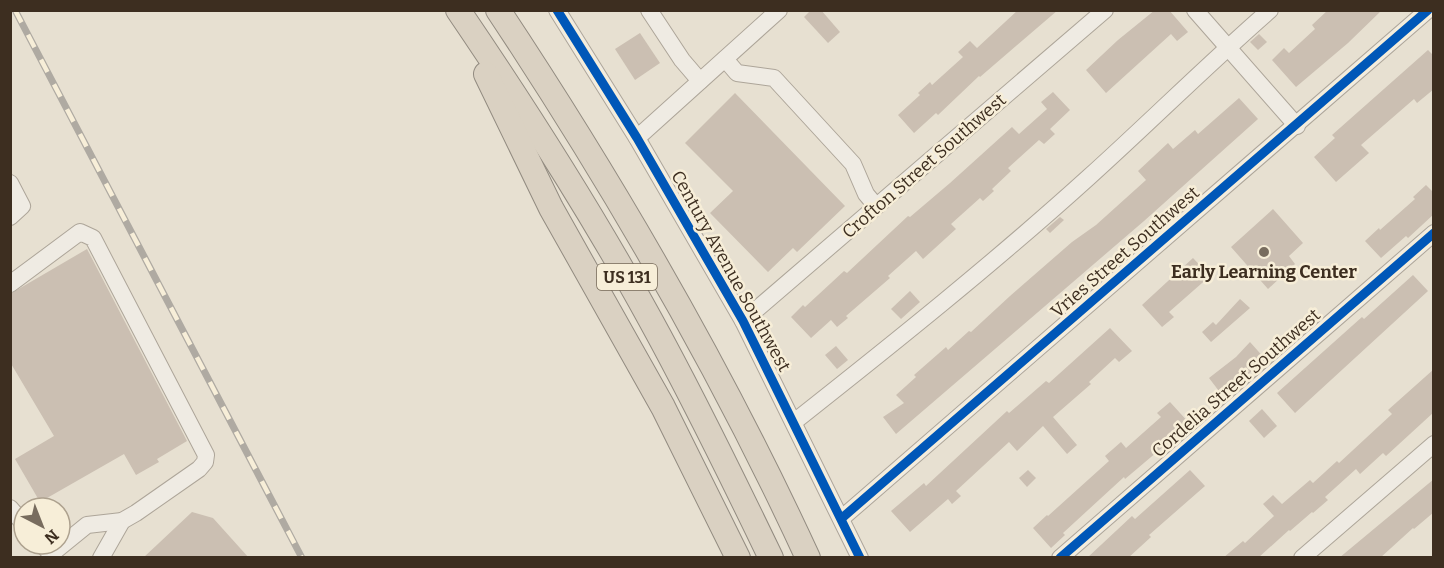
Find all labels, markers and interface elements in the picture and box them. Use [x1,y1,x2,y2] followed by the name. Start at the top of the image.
[838,89,1011,243] street label: Crofton Street Southwest
[666,167,796,376] street label: Century Avenue Southwest
[1046,181,1204,322] street label: Vries Street Southwest
[1257,245,1271,259] marker: Early Learning Center
[1171,261,1357,283] place label: Early Learning Center
[597,264,657,290] road number: US 131
[1147,304,1325,462] street label: Cordelia Street Southwest
[12,496,72,556] north arrow
[41,526,63,548] text: N

